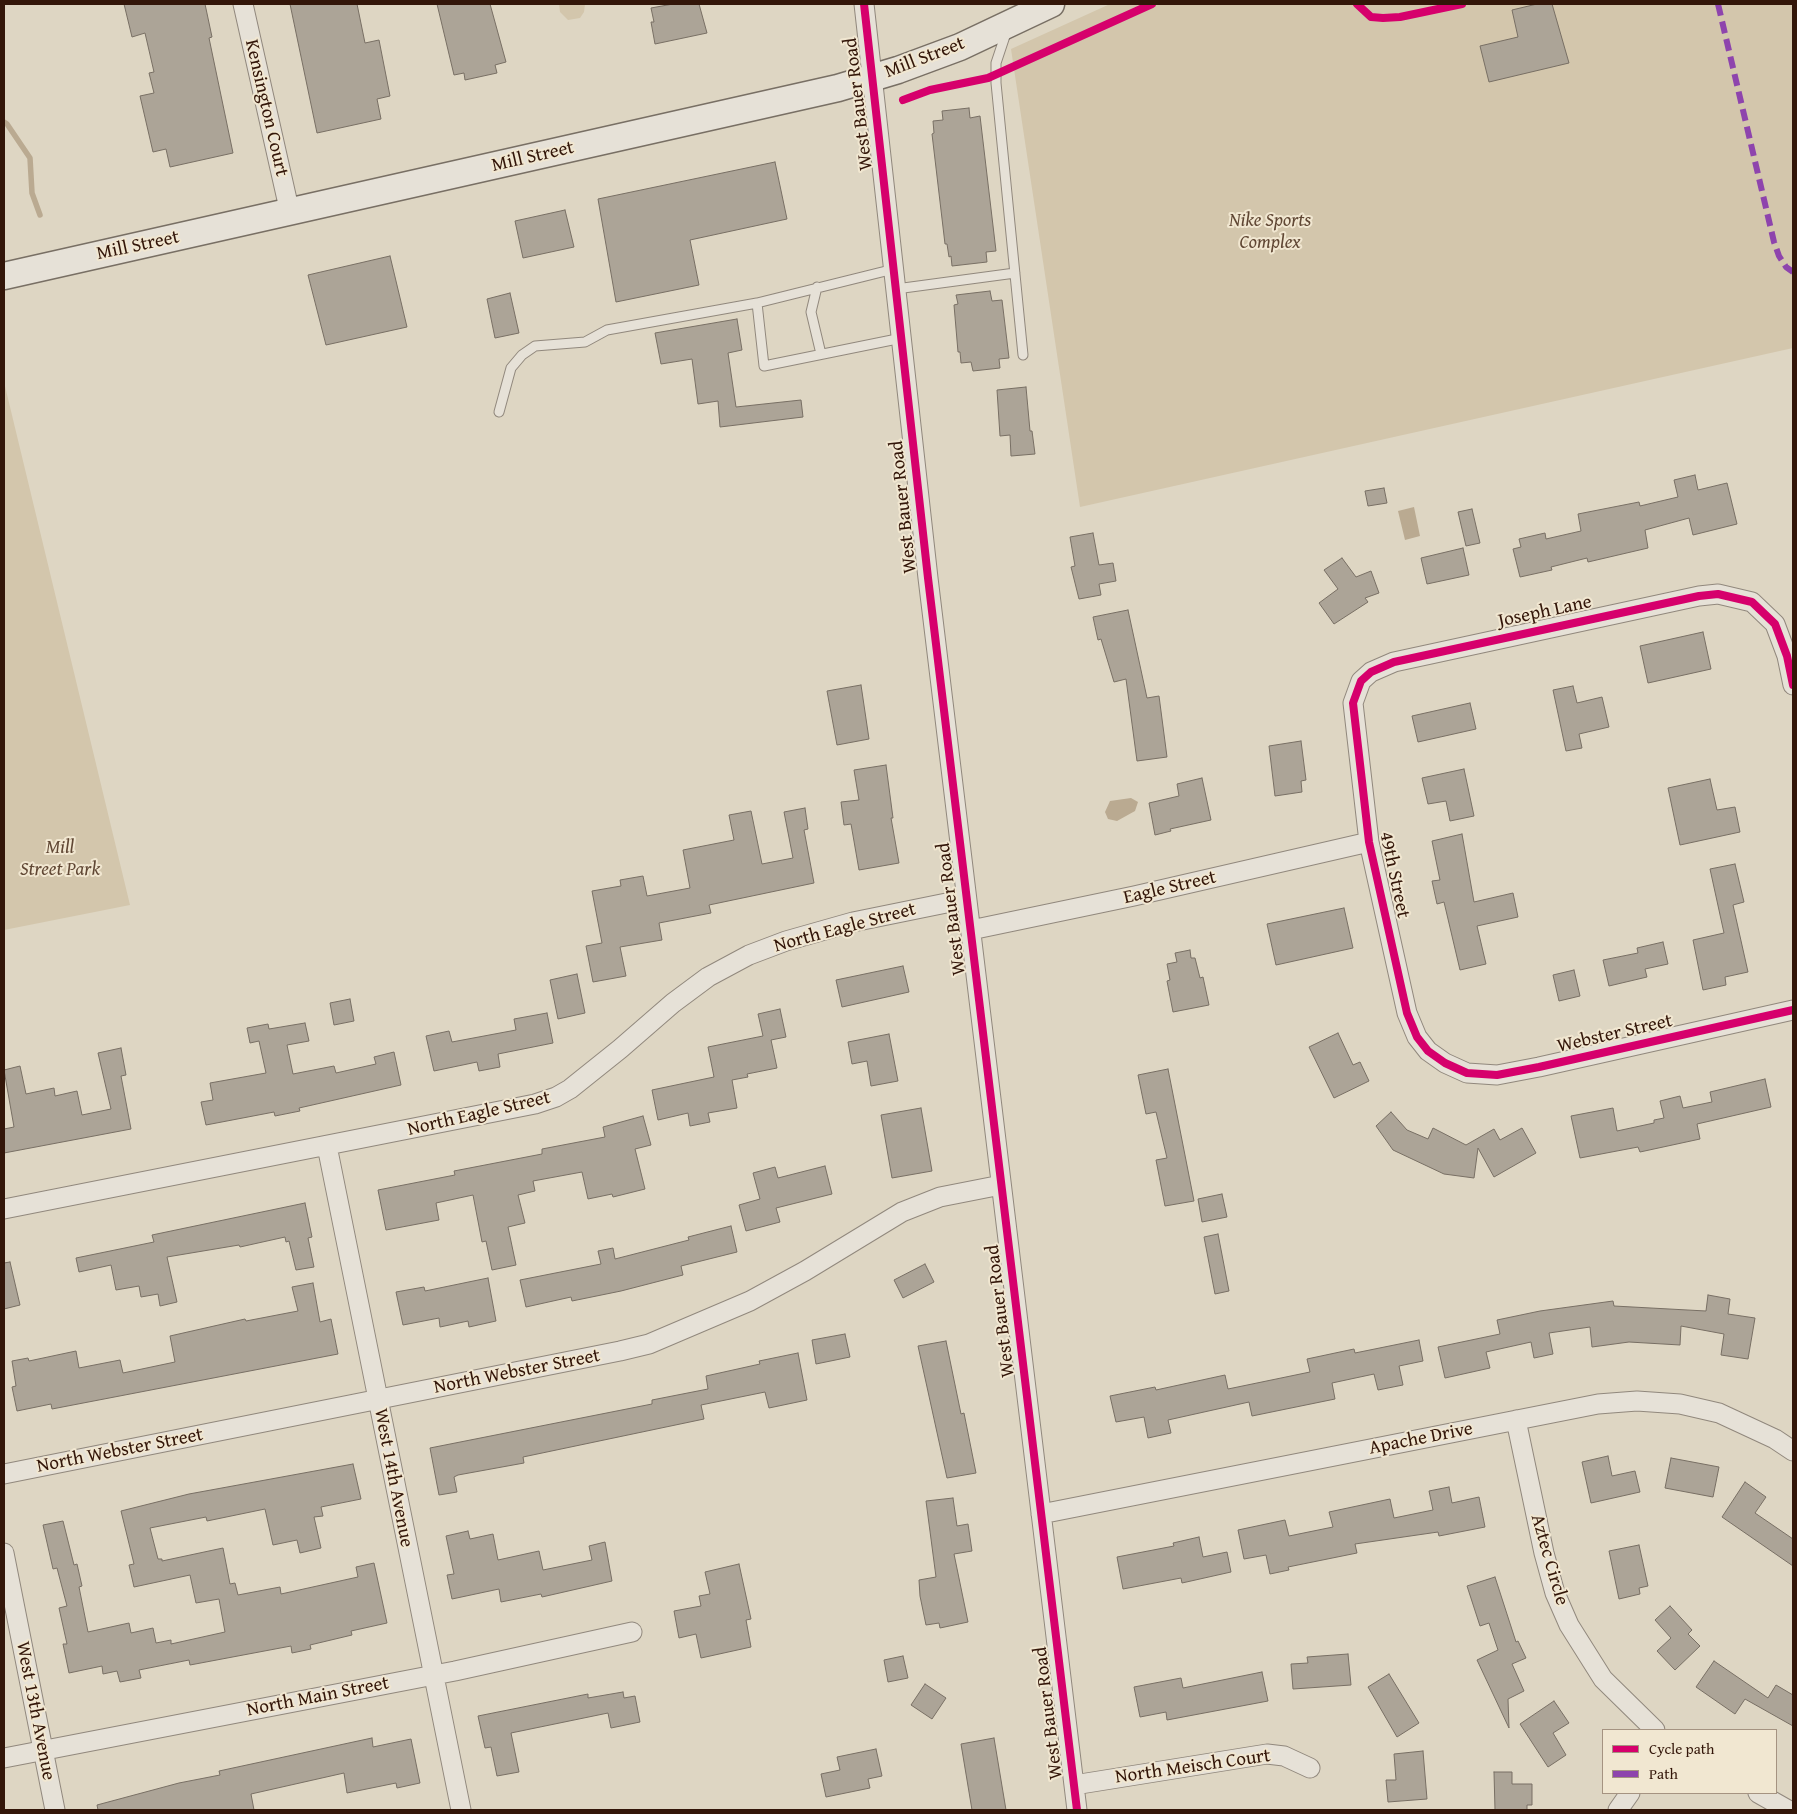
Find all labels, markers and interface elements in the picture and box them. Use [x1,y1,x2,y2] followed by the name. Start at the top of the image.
[882,32,968,84] street label: Mill Street
[840,36,878,172] street label: West Bauer Road
[239,37,293,179] street label: Kensington Court
[490,136,576,178] street label: Mill Street
[1229,210,1311,254] park label: Nike Sports Complex
[95,226,181,266] street label: Mill Street
[886,439,922,575] street label: West Bauer Road
[1496,591,1594,633] street label: Joseph Lane
[1374,830,1414,920] street label: 49th Street
[20,837,100,881] park label: Mill Street Park
[933,841,971,977] street label: West Bauer Road
[1121,866,1219,910] street label: Eagle Street
[772,898,918,958] street label: North Eagle Street
[1555,1010,1675,1058] street label: Webster Street
[405,1086,553,1142] street label: North Eagle Street
[982,1243,1020,1379] street label: West Bauer Road
[432,1345,602,1399] street label: North Webster Street
[368,1407,418,1549] street label: West 14th Avenue
[1367,1418,1475,1460] street label: Apache Drive
[35,1424,205,1478] street label: North Webster Street
[1525,1512,1573,1608] street label: Aztec Circle
[10,1640,60,1782] street label: West 13th Avenue
[1030,1645,1068,1781] street label: West Bauer Road
[245,1672,391,1722] street label: North Main Street
[1602,1729,1777,1794] legend
[1649,1738,1715,1759] text: Cycle path
[1114,1745,1272,1789] street label: North Meisch Court
[1649,1763,1678,1784] text: Path

